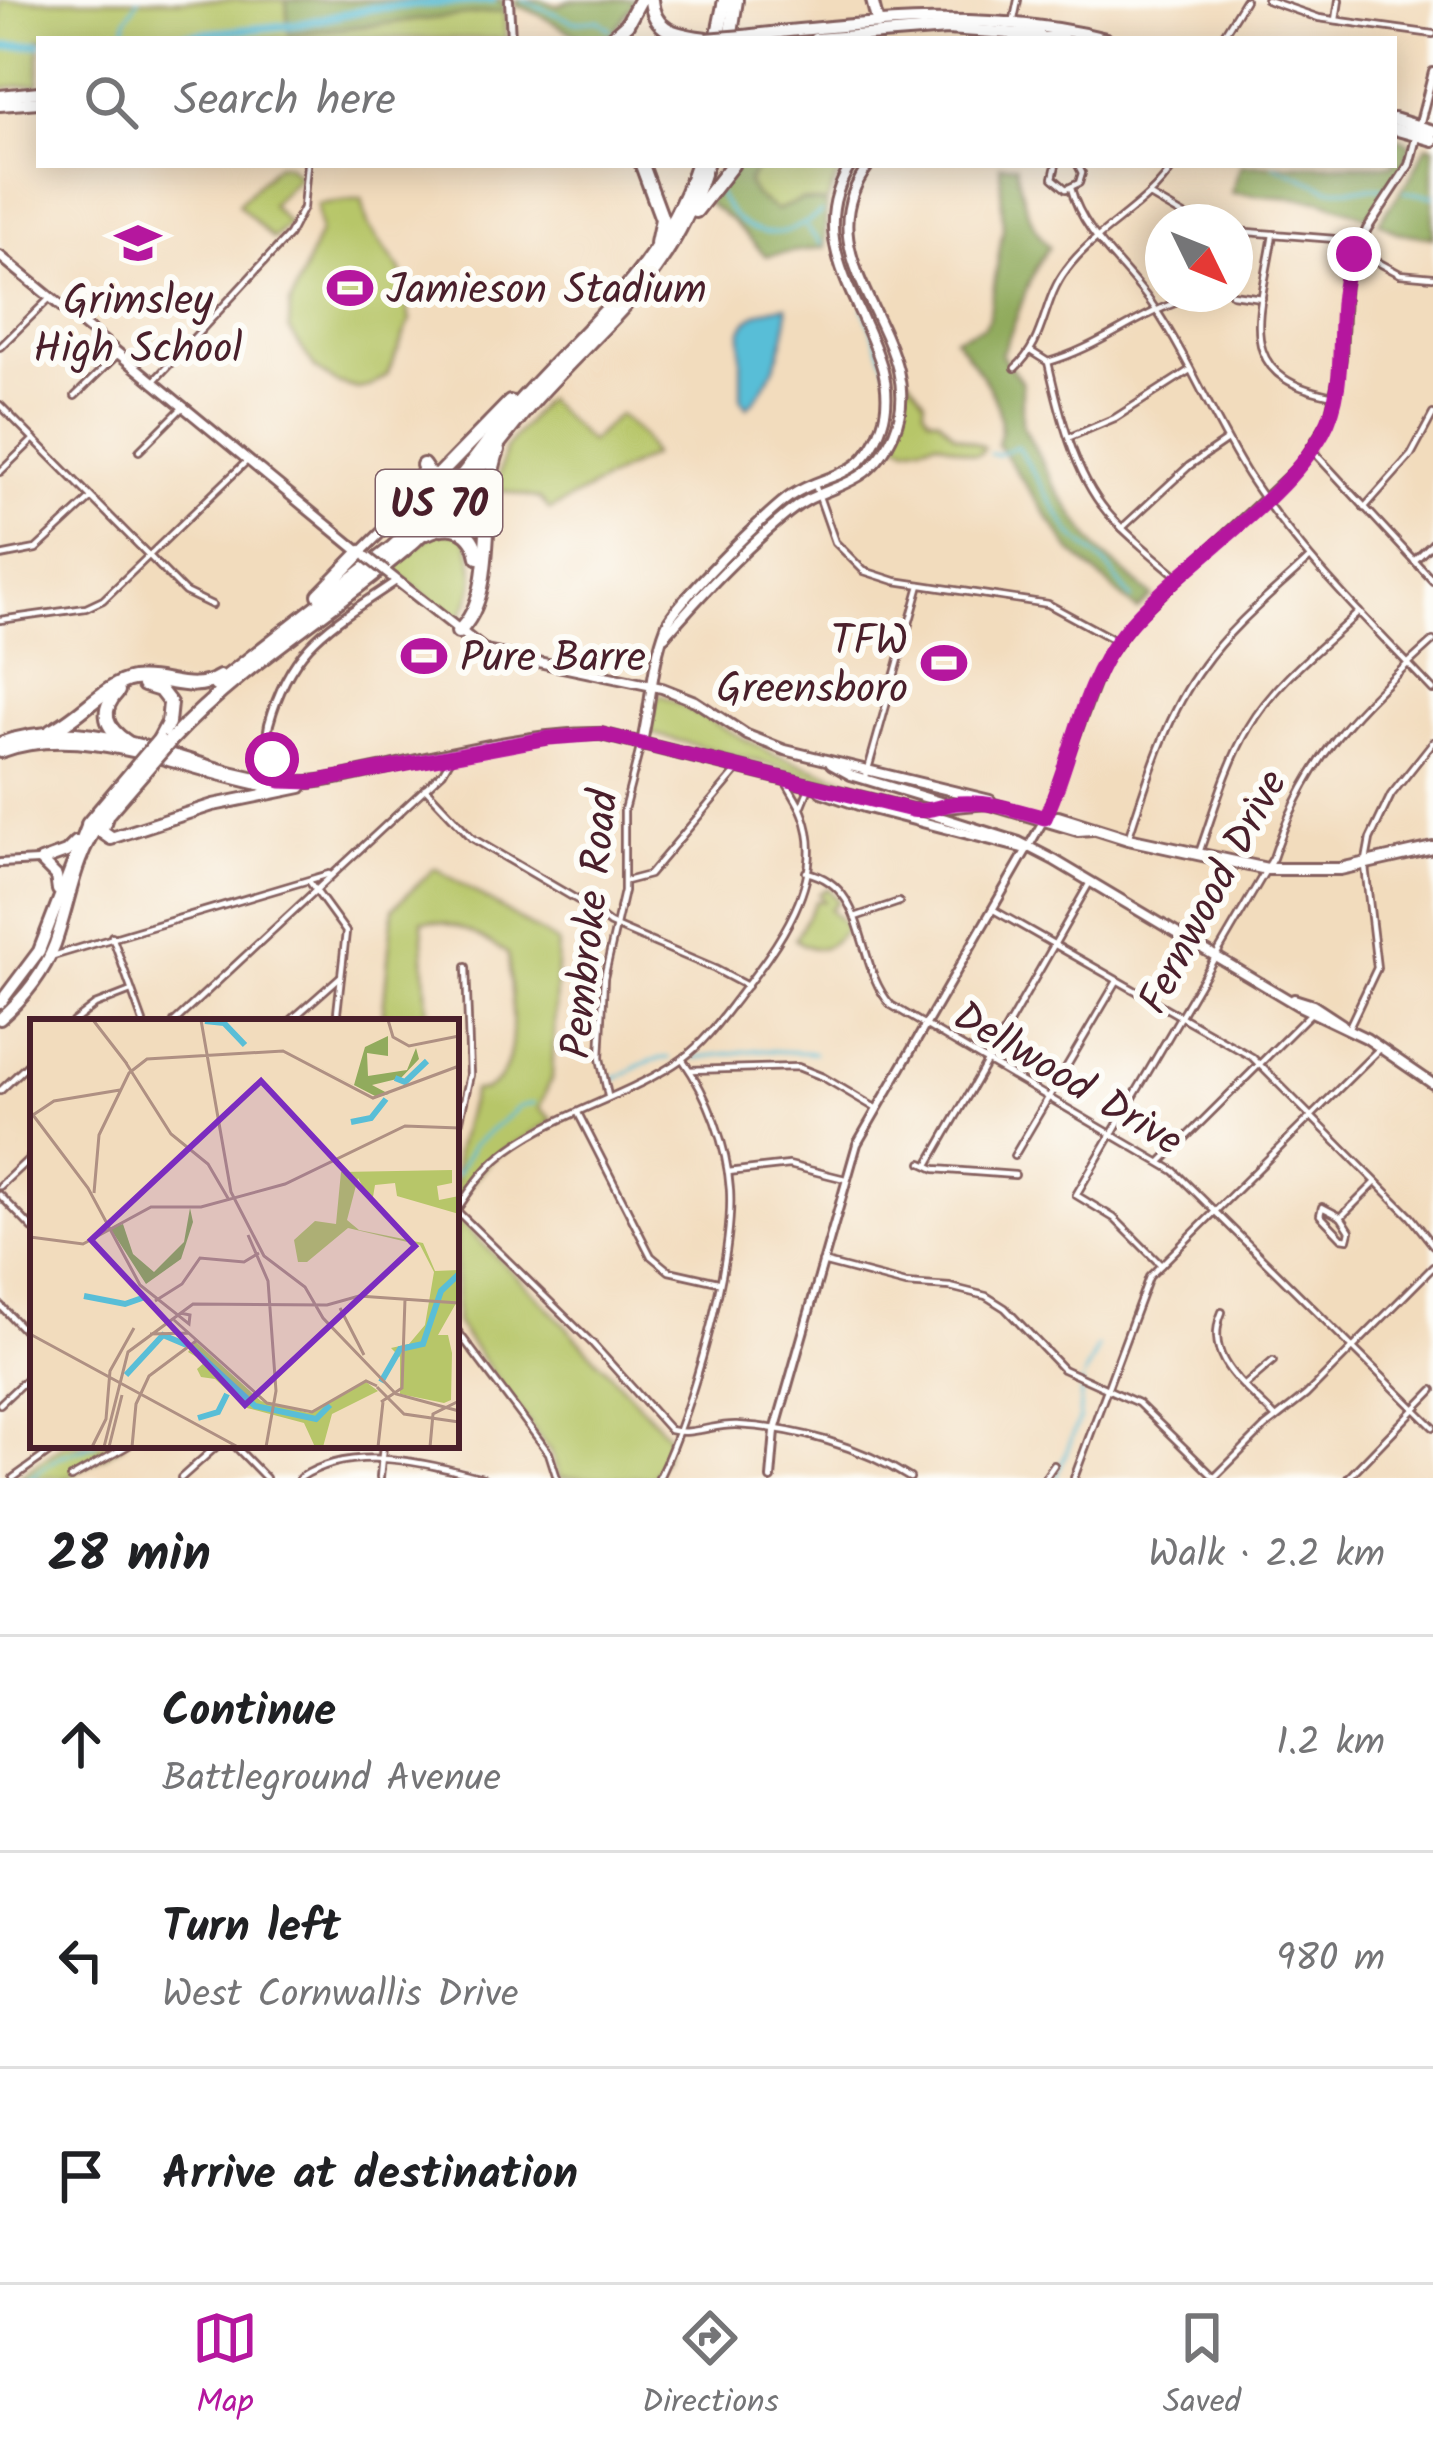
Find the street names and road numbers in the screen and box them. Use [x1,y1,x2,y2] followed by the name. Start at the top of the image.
[376,470,502,536] road number: US 70
[1121,758,1307,1027] street label: Fernwood Drive
[544,786,639,1062] street label: Pembroke Road
[939,985,1195,1175] street label: Dellwood Drive

